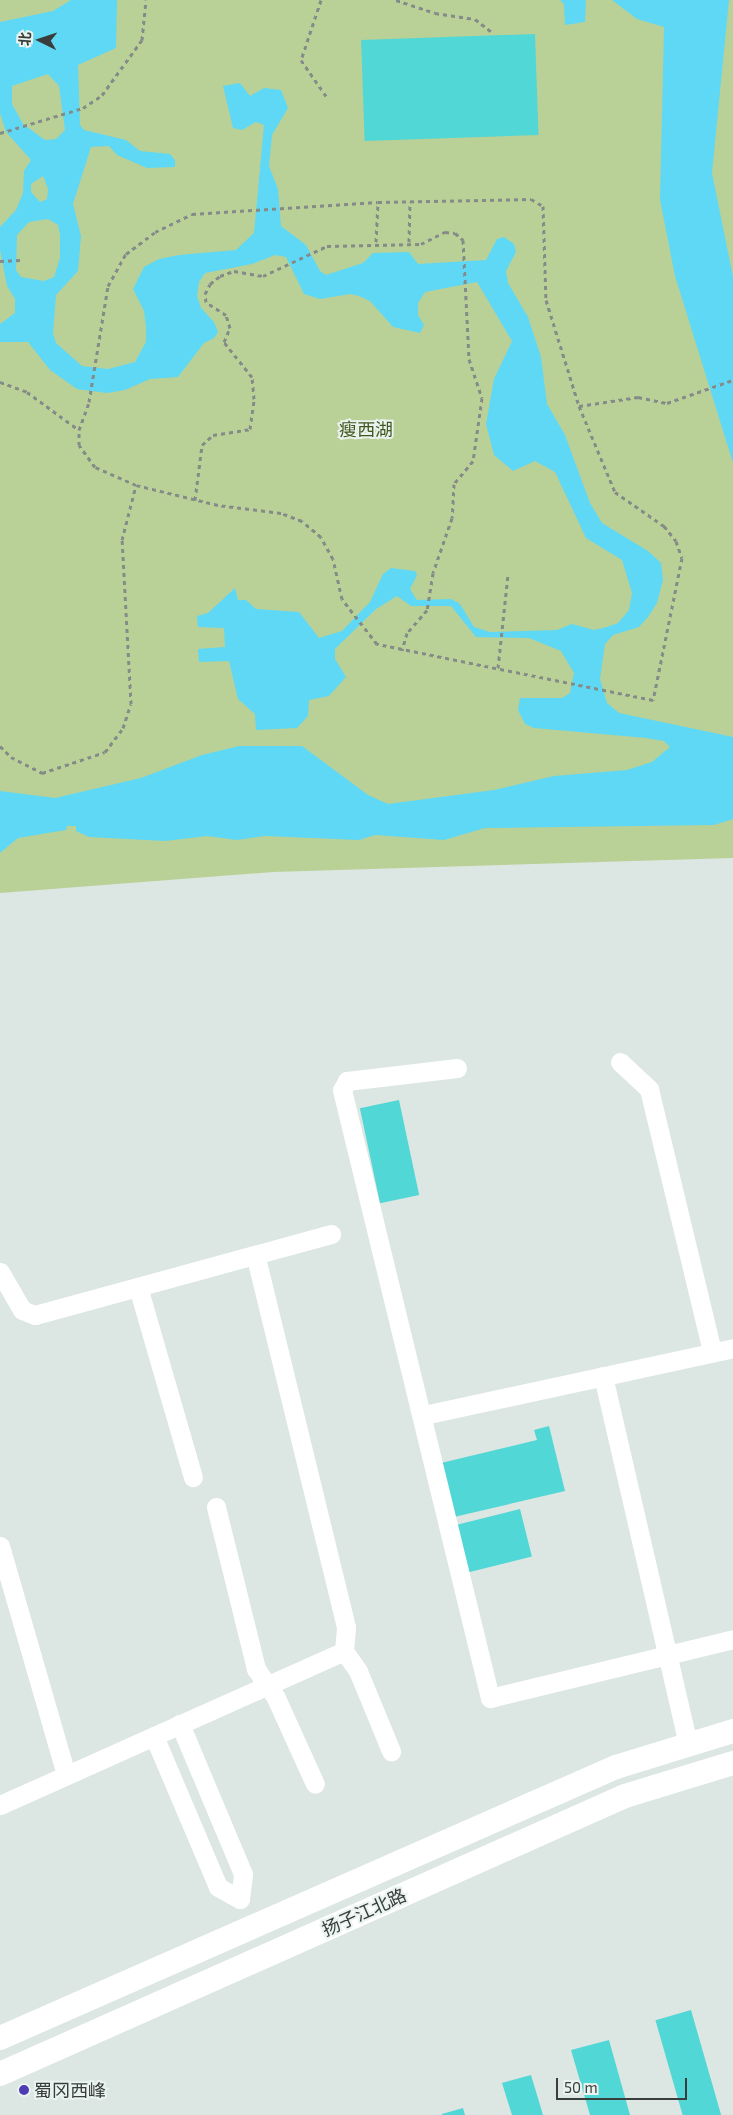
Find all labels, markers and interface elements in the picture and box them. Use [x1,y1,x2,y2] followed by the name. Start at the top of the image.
[15,15,65,65] north arrow
[16,31,34,46] text: 北
[339,418,393,440] park label: 瘦西湖
[318,1884,410,1940] street label: 扬子江北路
[558,2068,689,2100] scale bar
[564,2078,598,2096] text: 50 m
[34,2079,106,2101] place label: 蜀冈西峰
[18,2084,30,2096] marker: 蜀冈西峰

